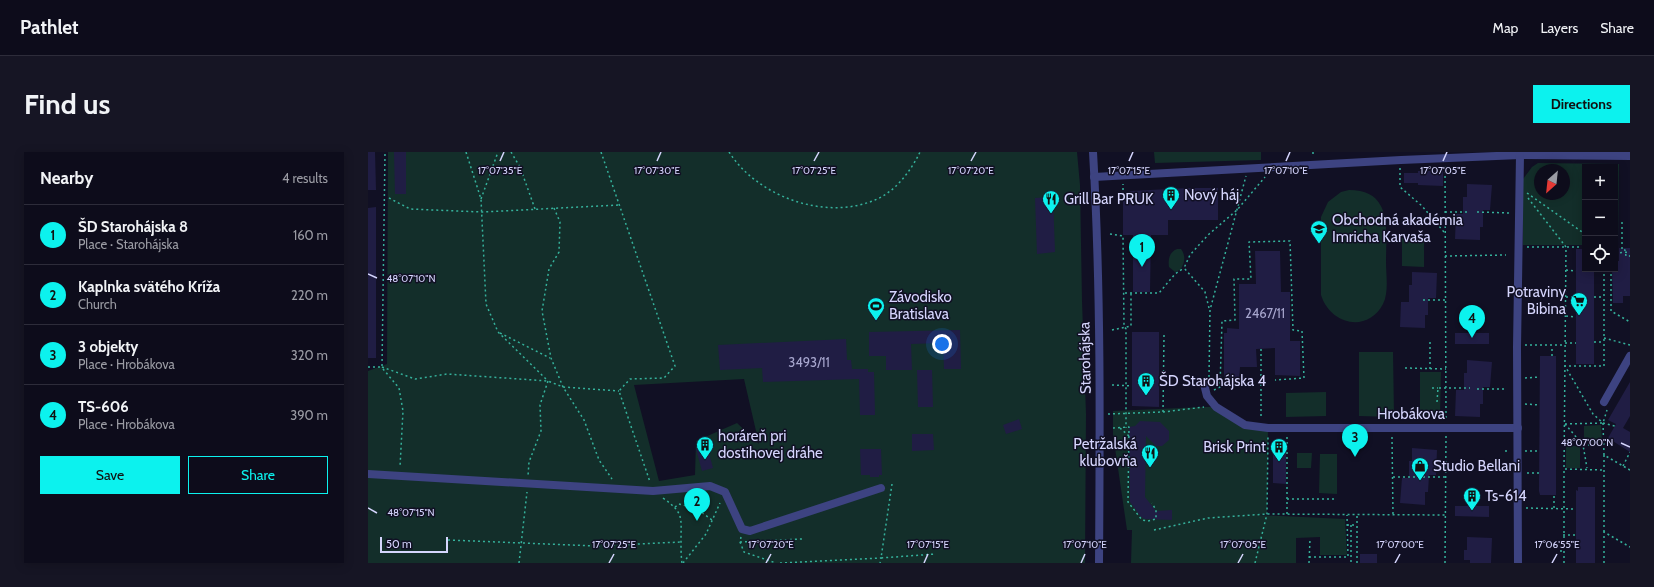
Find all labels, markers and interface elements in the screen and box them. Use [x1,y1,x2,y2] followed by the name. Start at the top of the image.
[20,16,79,39] text: Pathlet
[1493,19,1518,37] text: Map
[1540,19,1578,37] text: Layers
[1600,19,1634,37] text: Share
[1533,85,1630,123] button: Directions
[24,87,110,121] text: Find us
[478,164,523,177] text: 17°07'35"E
[634,164,680,177] text: 17°07'30"E
[792,164,837,177] text: 17°07'25"E
[948,164,994,177] text: 17°07'20"E
[1108,164,1151,177] text: 17°07'15"E
[1264,164,1308,177] text: 17°07'10"E
[1420,164,1466,177] text: 17°07'05"E
[1534,164,1570,200] north arrow
[1582,164,1618,272] map controls
[1582,164,1618,200] button: +
[40,168,93,188] text: Nearby
[282,170,328,186] text: 4 results
[1161,185,1181,210] building icon: Nový háj
[1184,186,1239,204] place label: Nový háj
[1041,189,1061,214] restaurant icon: Grill Bar PRUK
[1064,190,1154,208] place label: Grill Bar PRUK
[1582,200,1618,236] button: −
[1332,211,1464,246] place label: Obchodná akadémia Imricha Karvaša
[78,218,188,236] text: ŠD Starohájska 8
[1309,219,1329,244] school or university icon: Obchodná akadémia Imricha Karvaša
[51,227,55,243] text: 1
[293,227,328,243] text: 160 m
[1129,234,1155,267] pin: 1
[78,236,179,252] text: Place · Starohájska
[1582,236,1618,272] button: locate
[387,272,435,285] text: 48°07'10"N
[78,278,220,296] text: Kaplnka svätého Kríža
[1507,283,1567,318] place label: Potraviny Bibina
[50,287,56,303] text: 2
[291,287,328,303] text: 220 m
[889,288,952,323] place label: Závodisko Bratislava
[1569,291,1589,316] supermarket icon: Potraviny Bibina
[78,296,117,312] text: Church
[866,296,886,321] sports icon: Závodisko Bratislava
[1245,305,1285,321] house number: 2467/11
[1459,305,1485,338] pin: 4
[1075,321,1095,394] street label: Starohájska
[932,334,952,354] your location
[78,338,138,356] text: 3 objekty
[49,347,57,363] text: 3
[291,347,328,363] text: 320 m
[788,354,830,370] house number: 3493/11
[78,356,175,372] text: Place · Hrobákova
[1136,371,1156,396] building icon: ŠD Starohájska 4
[1159,371,1267,390] place label: ŠD Starohájska 4
[78,398,129,416] text: TS-606
[1377,405,1446,423] street label: Hrobákova
[49,407,57,423] text: 4
[290,407,328,423] text: 390 m
[78,416,175,432] text: Place · Hrobákova
[1342,424,1368,457] pin: 3
[718,427,823,462] place label: horáreň pri dostihovej dráhe
[695,435,715,460] building icon: horáreň pri dostihovej dráhe
[1073,435,1138,470] place label: Petržalská klubovňa
[1561,436,1613,449] text: 48°07'00"N
[1269,437,1289,462] building icon: Brisk Print
[1203,438,1266,456] place label: Brisk Print
[1140,443,1160,468] restaurant icon: Petržalská klubovňa
[40,456,180,494] button: Save
[188,456,328,494] button: Share
[1410,456,1430,481] shop icon: Studio Bellani
[1433,457,1520,475] place label: Studio Bellani
[1462,486,1482,511] building icon: Ts-614
[1485,487,1527,505] place label: Ts-614
[684,488,710,521] pin: 2
[387,506,435,519] text: 48°07'15"N
[380,535,448,554] scale bar
[386,537,412,551] text: 50 m
[592,538,637,551] text: 17°07'25"E
[748,538,794,551] text: 17°07'20"E
[907,538,950,551] text: 17°07'15"E
[1063,538,1107,551] text: 17°07'10"E
[1220,538,1266,551] text: 17°07'05"E
[1376,538,1424,551] text: 17°07'00"E
[1534,538,1580,551] text: 17°06'55"E

